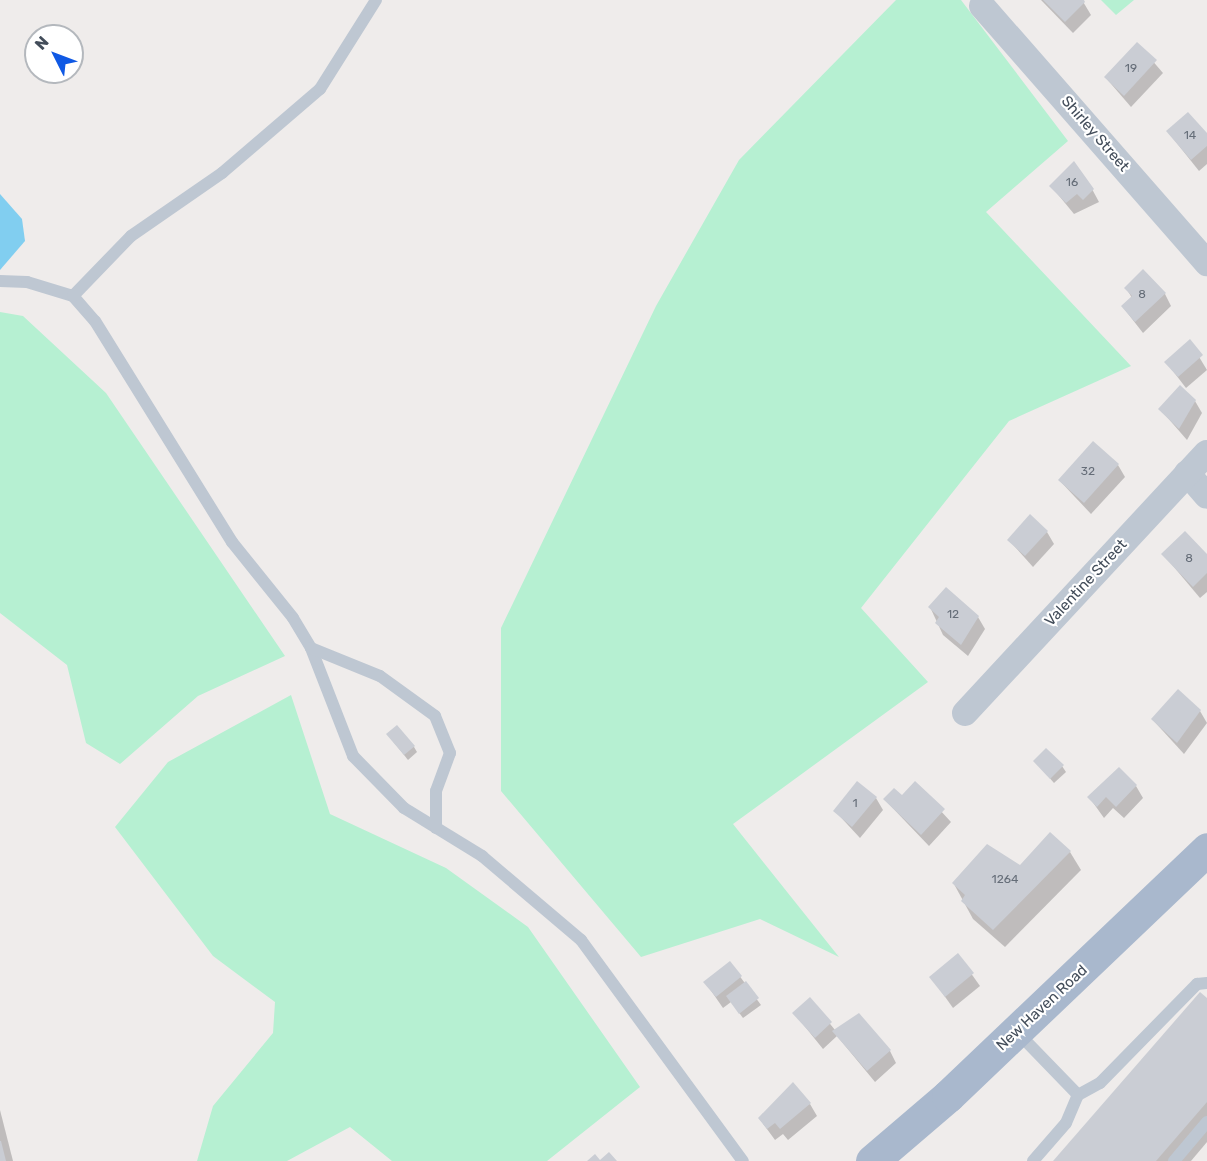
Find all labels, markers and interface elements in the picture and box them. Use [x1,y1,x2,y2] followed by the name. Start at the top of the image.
[24,24,84,84] north arrow
[31,32,53,54] text: N
[1125,62,1137,76] house number: 19
[1057,92,1133,176] street label: Shirley Street
[1184,129,1196,143] house number: 14
[1066,176,1078,190] house number: 16
[1138,288,1146,302] house number: 8
[1081,465,1095,479] house number: 32
[1041,536,1131,630] street label: Valentine Street
[1185,552,1193,566] house number: 8
[947,608,959,622] house number: 12
[852,797,858,811] house number: 1
[992,873,1018,887] house number: 1264
[993,961,1091,1055] street label: New Haven Road

